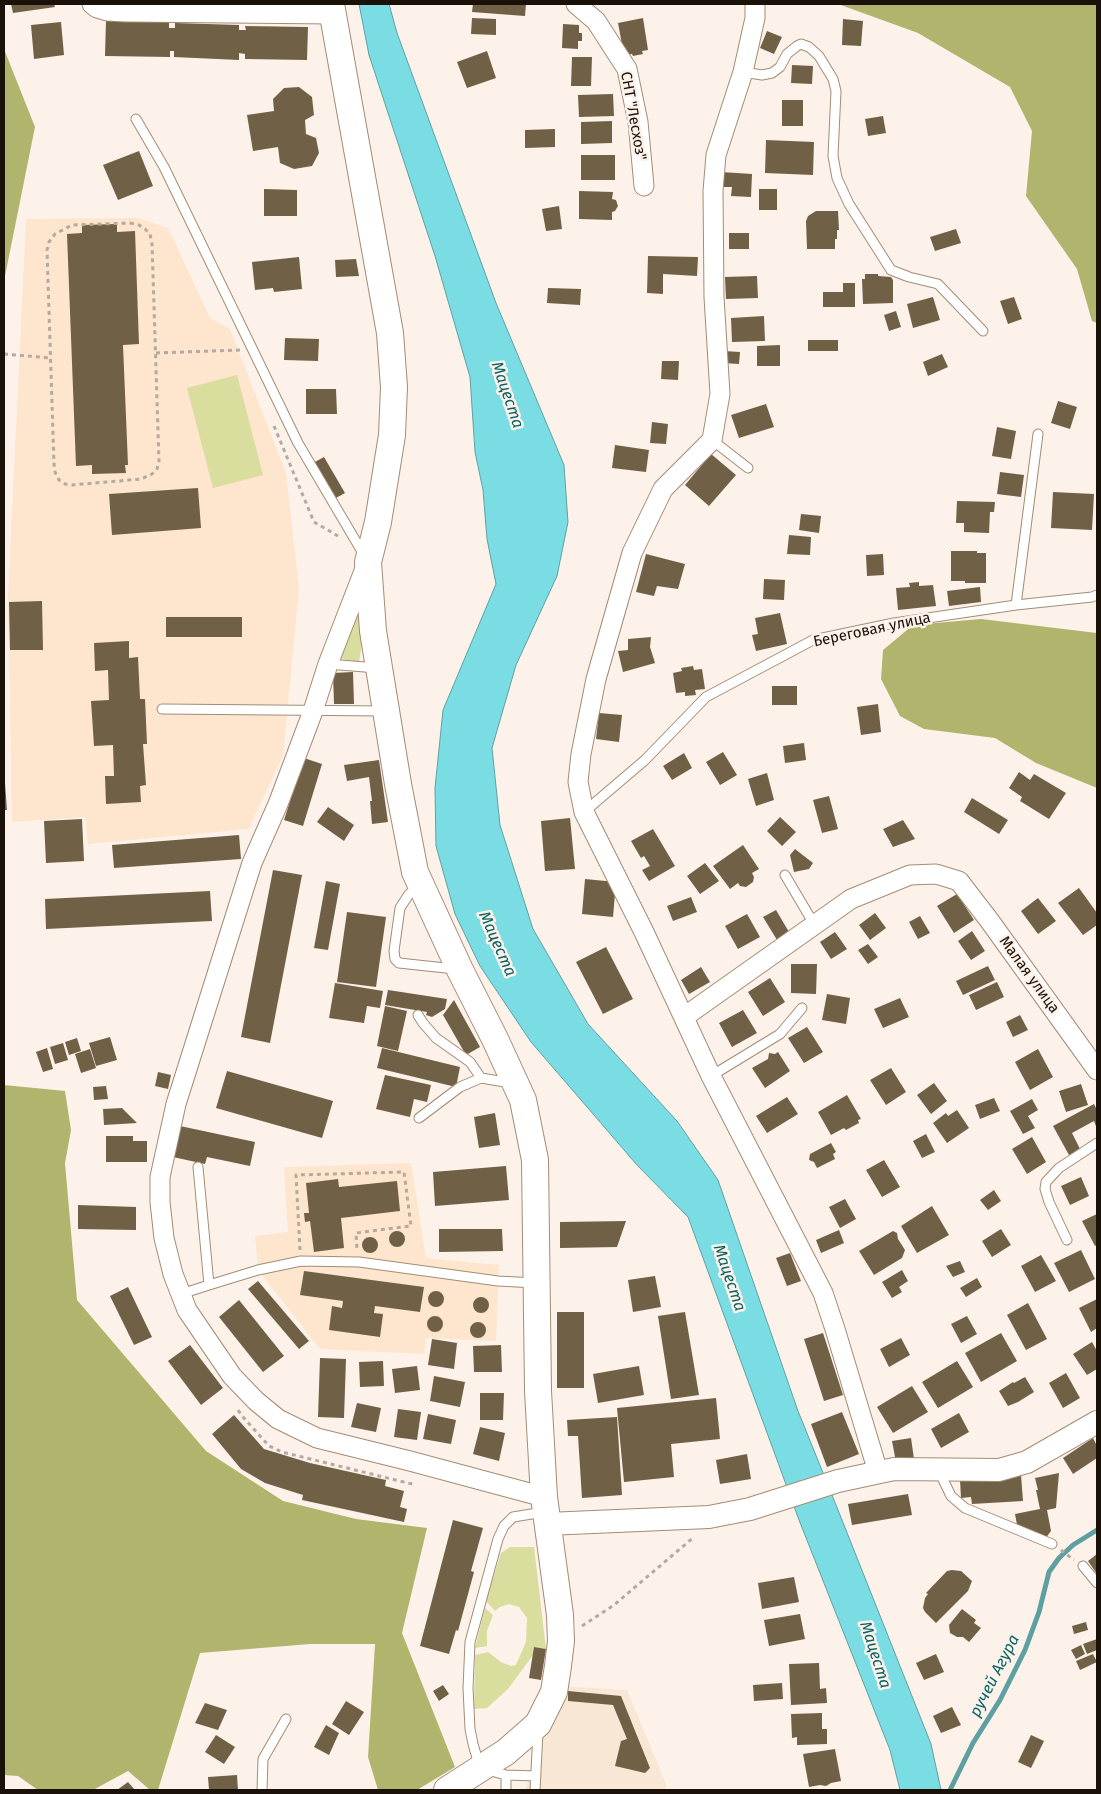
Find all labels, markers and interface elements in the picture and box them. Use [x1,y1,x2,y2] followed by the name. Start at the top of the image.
[616,70,650,162] street label: СНТ "Лесхоз"
[487,359,527,431] water label: Мацеста
[812,609,932,651] street label: Береговая улица
[474,909,520,979] water label: Мацеста
[995,933,1063,1017] street label: Малая улица
[709,1242,749,1314] water label: Мацеста
[855,1619,895,1691] water label: Мацеста
[966,1632,1024,1720] water label: ручей Агура

